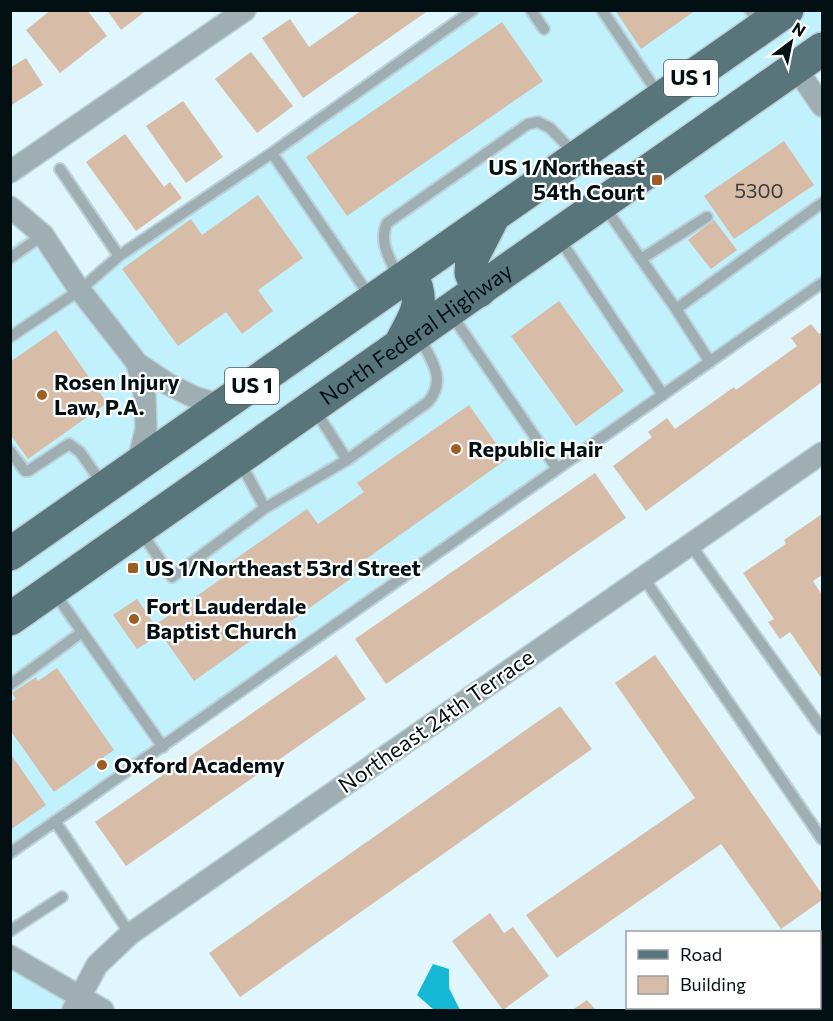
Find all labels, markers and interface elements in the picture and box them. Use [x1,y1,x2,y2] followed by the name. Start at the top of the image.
[761,12,821,72] north arrow
[789,18,809,40] text: N
[664,60,718,96] road number: US 1
[488,153,645,205] place label: US 1/Northeast 54th Court
[650,173,664,187] marker: US 1/Northeast 54th Court
[735,178,784,202] house number: 5300
[314,257,517,410] street label: North Federal Highway
[54,368,180,420] place label: Rosen Injury Law, P.A.
[225,368,279,404] road number: US 1
[35,388,49,402] marker: Rosen Injury Law, P.A.
[468,435,603,462] place label: Republic Hair
[449,442,463,456] marker: Republic Hair
[145,554,421,581] place label: US 1/Northeast 53rd Street
[126,561,140,575] marker: US 1/Northeast 53rd Street
[146,592,306,644] place label: Fort Lauderdale Baptist Church
[127,612,141,626] marker: Fort Lauderdale Baptist Church
[333,643,539,798] street label: Northeast 24th Terrace
[114,751,285,778] place label: Oxford Academy
[95,758,109,772] marker: Oxford Academy
[626,931,821,1009] legend
[680,943,722,965] text: Road
[680,973,746,995] text: Building

